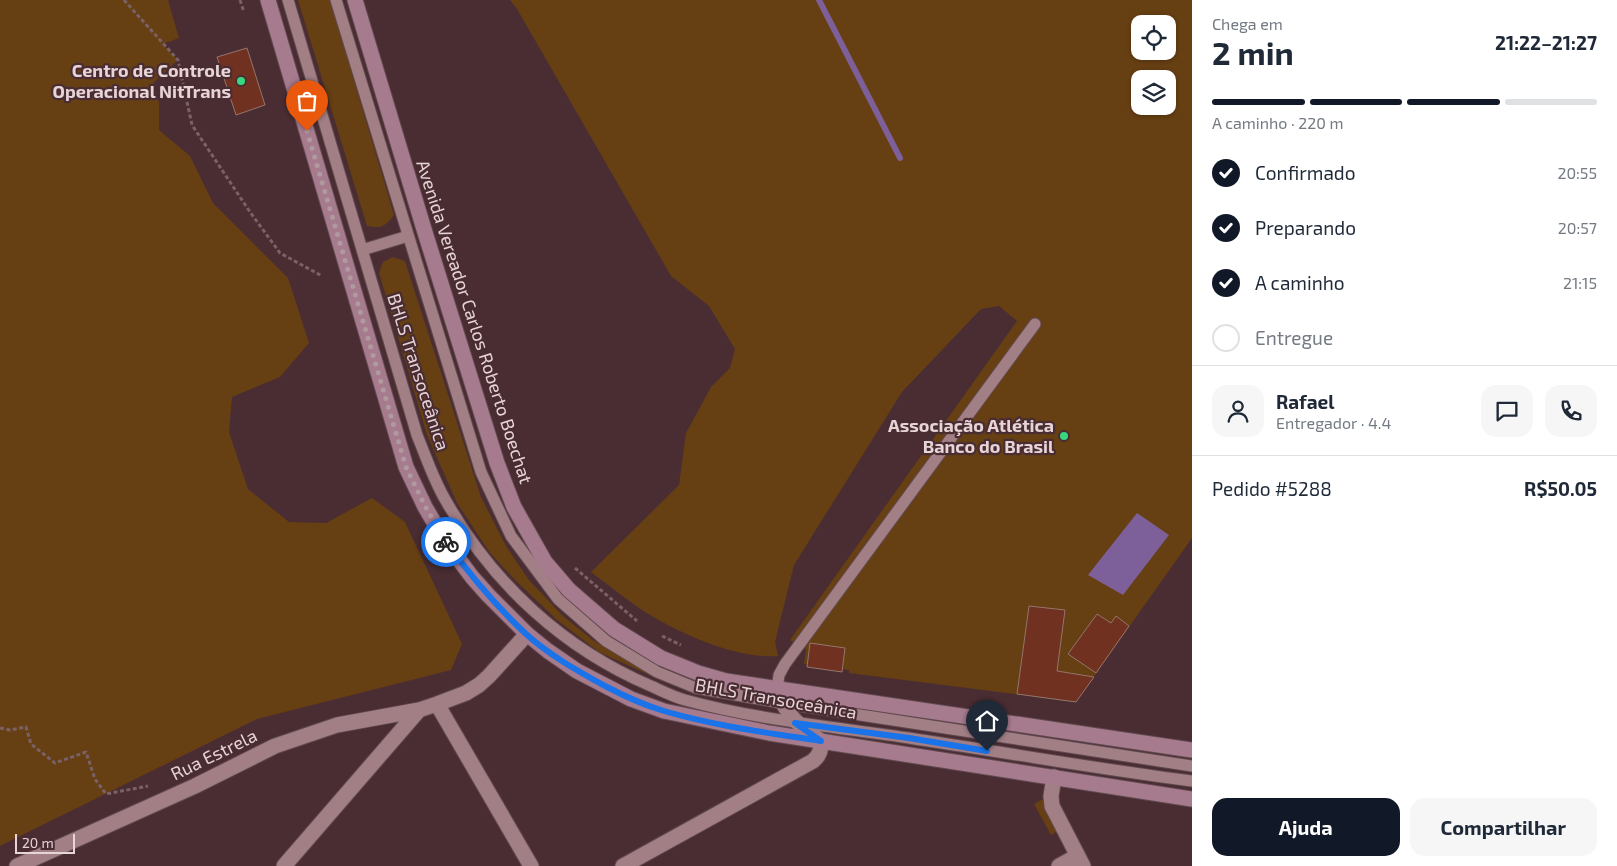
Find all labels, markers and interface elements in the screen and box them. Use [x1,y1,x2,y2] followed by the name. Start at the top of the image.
[1212,14,1283,33] text: Chega em
[1131,15,1176,115] map controls
[1131,15,1176,60] button: locate
[1495,31,1597,54] text: 21:22–21:27
[1212,33,1294,71] text: 2 min
[53,59,231,102] place label: Centro de Controle Operacional NitTrans
[1131,70,1176,115] button: layers
[235,75,247,87] marker: Centro de Controle Operacional NitTrans
[286,80,328,131] pin
[293,87,321,115] icon: bag
[1212,113,1344,132] text: A caminho · 220 m
[412,157,538,486] street label: Avenida Vereador Carlos Roberto Boechat
[1212,159,1240,187] icon: check
[1255,161,1356,184] text: Confirmado
[1557,163,1597,182] text: 20:55
[1212,214,1240,242] icon: check
[1255,216,1356,239] text: Preparando
[1558,218,1597,237] text: 20:57
[1212,269,1240,297] icon: check
[1255,271,1345,294] text: A caminho
[1563,273,1597,292] text: 21:15
[383,290,455,453] street label: BHLS Transoceânica
[1255,326,1333,349] text: Entregue
[1212,385,1264,437] button: person
[1481,385,1533,437] button: chat
[1545,385,1597,437] button: phone
[1276,390,1335,413] text: Rafael
[1276,413,1391,432] text: Entregador · 4.4
[888,414,1054,457] place label: Associação Atlética Banco do Brasil
[1058,430,1070,442] marker: Associação Atlética Banco do Brasil
[1212,477,1332,500] text: Pedido #5288
[1524,477,1597,500] text: R$50.05
[421,517,471,567] courier
[432,528,460,556] icon: bike
[694,673,859,723] street label: BHLS Transoceânica
[966,700,1008,751] pin
[973,707,1001,735] icon: home
[167,724,260,784] street label: Rua Estrela
[1212,798,1400,856] button: Ajuda
[1410,798,1597,856] button: Compartilhar
[15,831,75,854] scale bar
[22,834,54,851] text: 20 m

